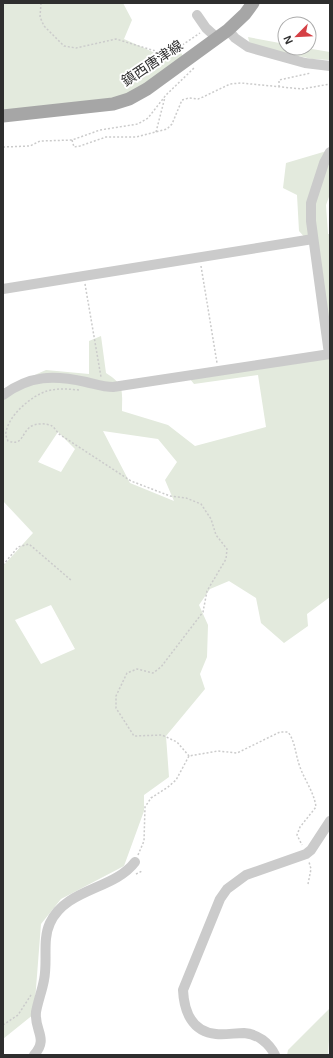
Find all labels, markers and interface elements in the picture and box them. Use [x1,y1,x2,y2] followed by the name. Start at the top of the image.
[277,16,317,56] north arrow
[281,34,295,46] text: N
[119,37,185,89] street label: 鎮西唐津線

